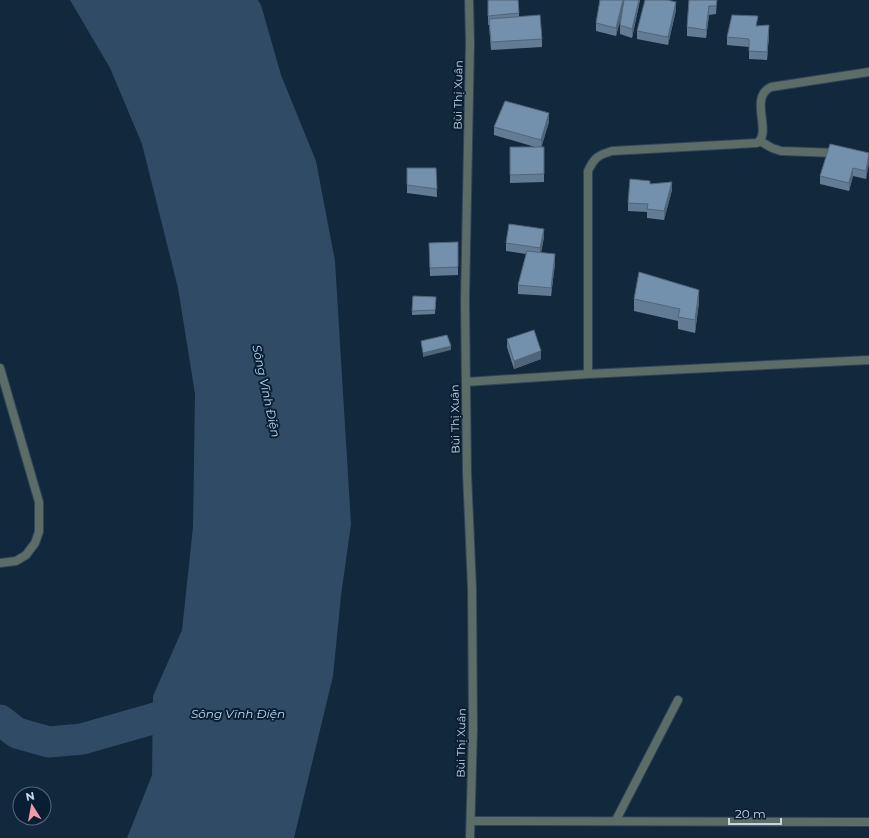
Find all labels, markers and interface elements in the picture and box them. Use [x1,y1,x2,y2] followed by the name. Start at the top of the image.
[450,60,466,130] street label: Bùi Thị Xuân
[249,343,284,439] water label: Sông Vĩnh Điện
[447,384,463,454] street label: Bùi Thị Xuân
[191,706,285,721] water label: Sông Vĩnh Điện
[453,708,469,778] street label: Bùi Thị Xuân
[12,786,52,826] north arrow
[24,788,36,804] text: N
[729,800,781,826] scale bar
[735,806,766,821] text: 20 m

